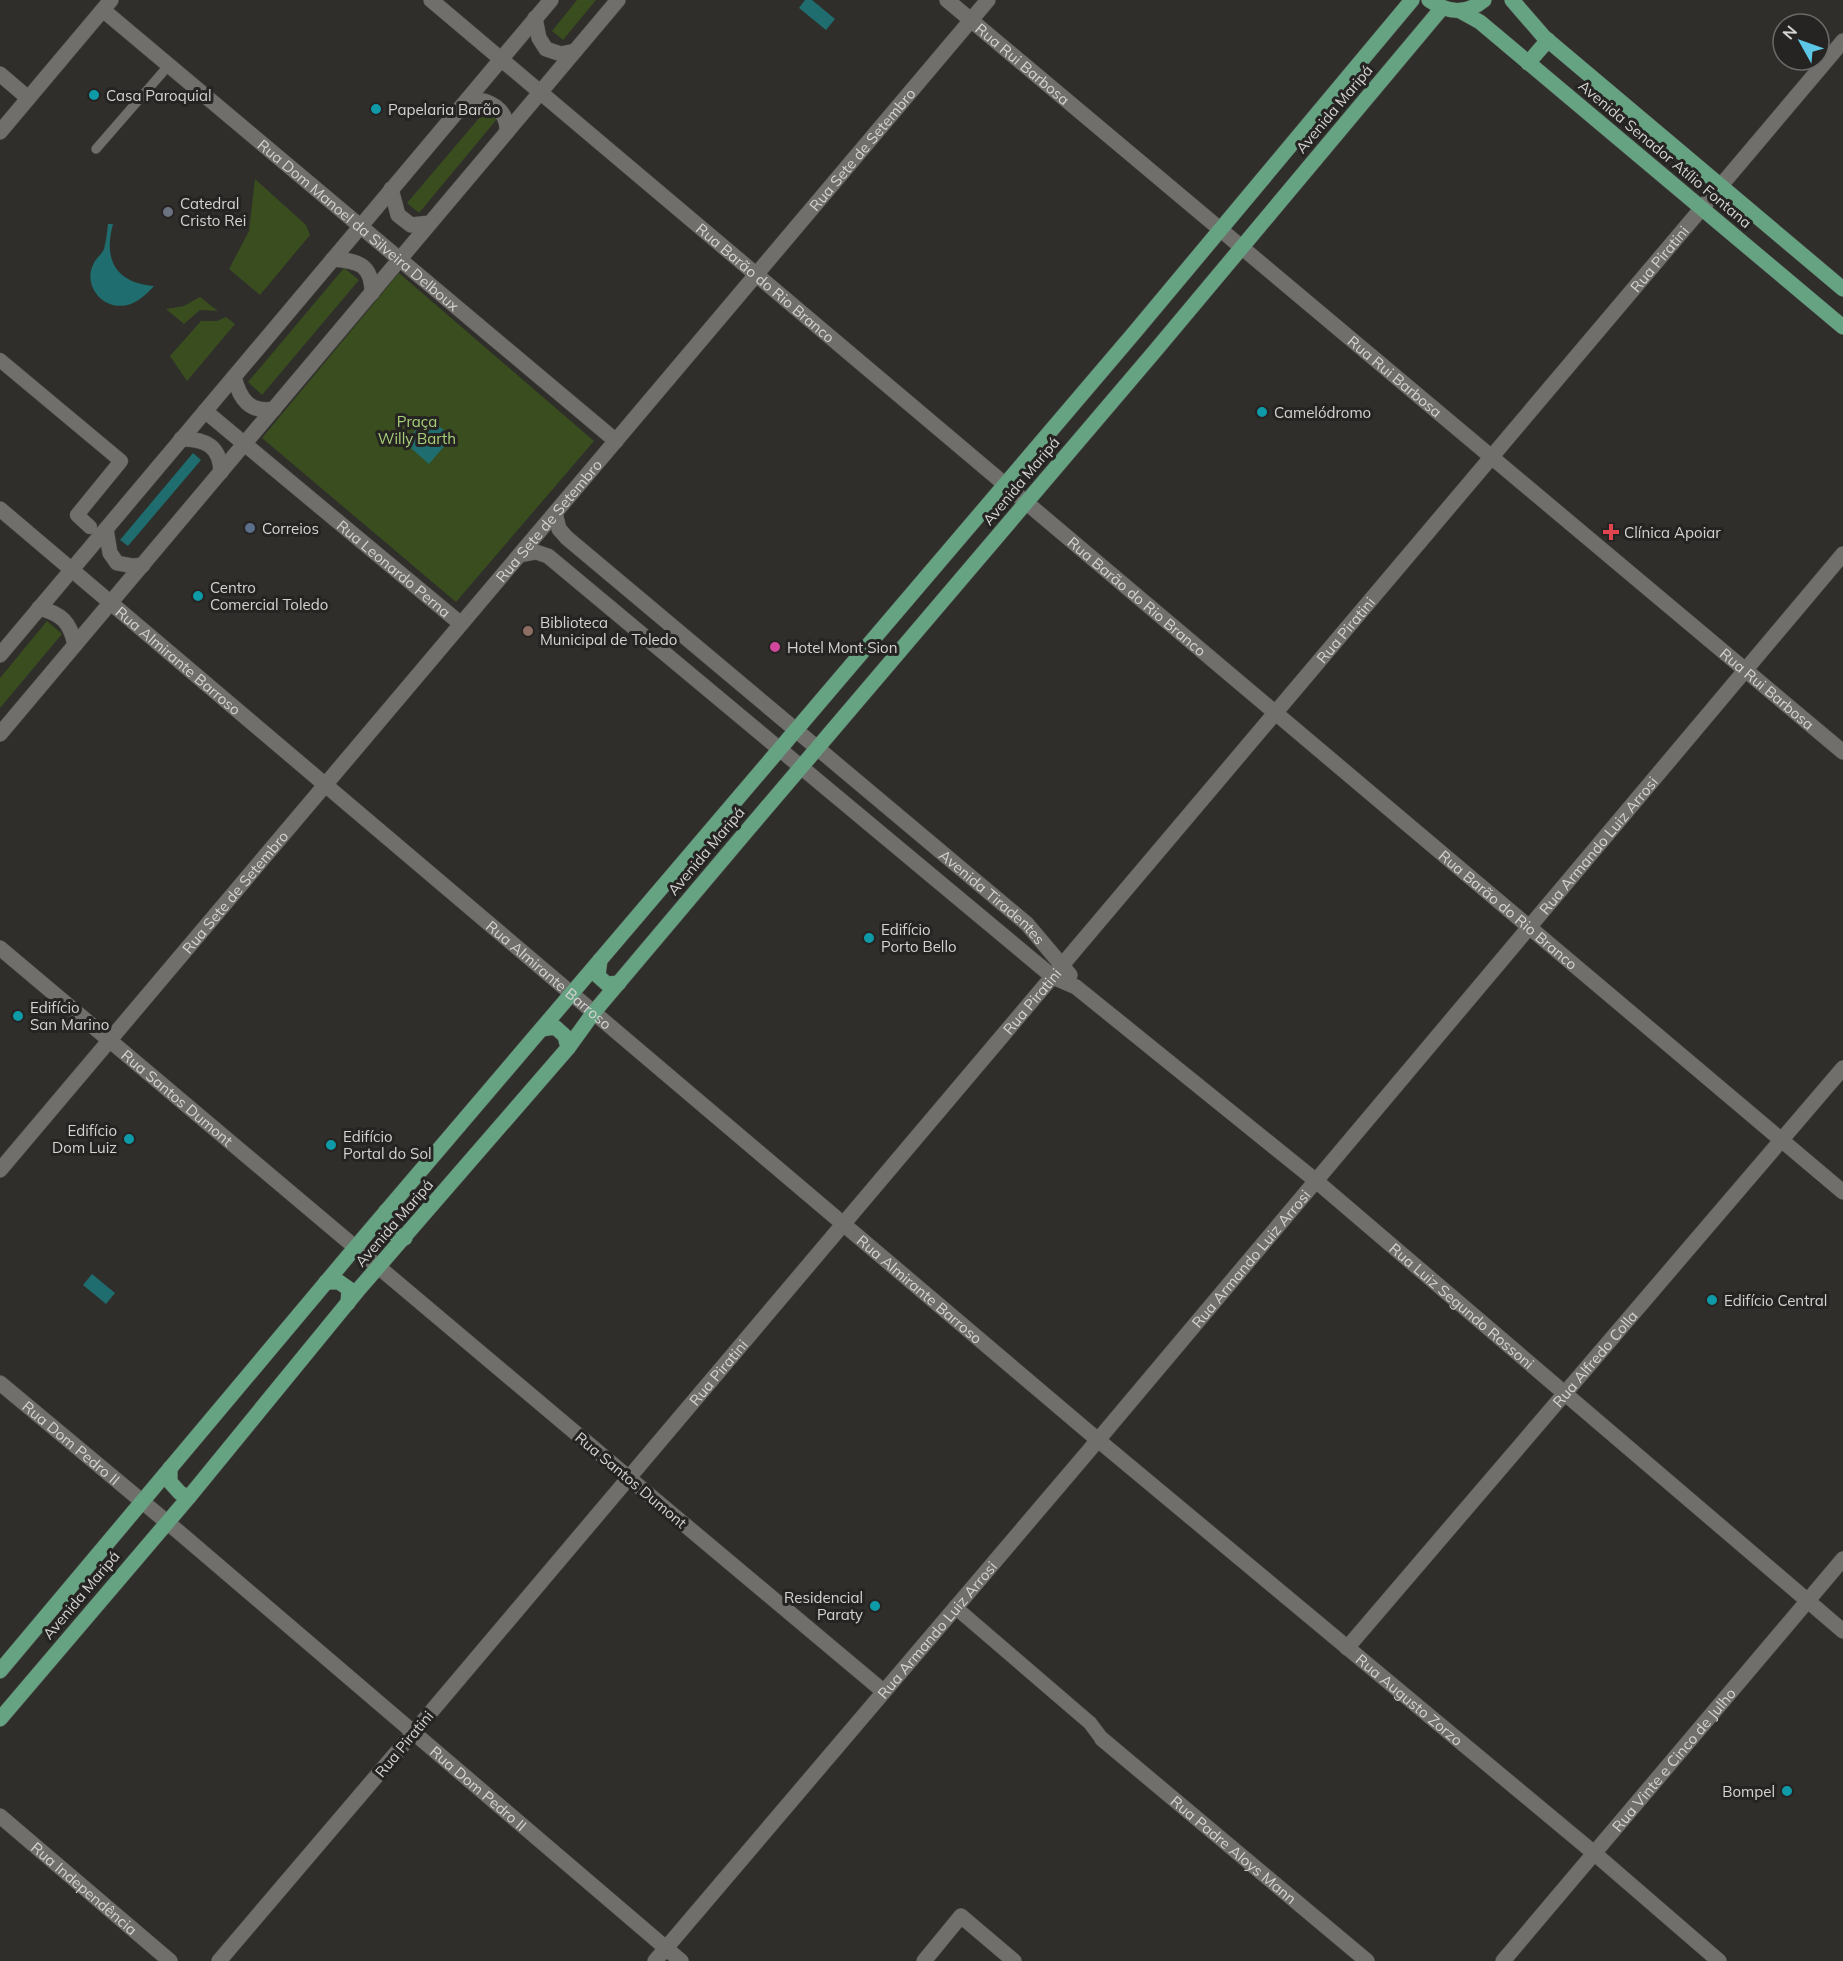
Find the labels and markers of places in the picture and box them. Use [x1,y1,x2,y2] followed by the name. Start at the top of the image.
[106,86,211,105] place label: Casa Paroquial
[87,88,101,102] marker: Casa Paroquial
[388,100,500,119] place label: Papelaria Barão
[369,102,383,116] marker: Papelaria Barão
[180,194,246,230] place label: Catedral Cristo Rei
[161,205,175,219] marker: Catedral Cristo Rei
[1274,403,1371,422] place label: Camelódromo
[1255,405,1269,419] marker: Camelódromo
[262,519,319,538] place label: Correios
[243,521,257,535] marker: Correios
[1602,523,1620,541] marker: Clínica Apoiar
[1624,523,1721,542] place label: Clínica Apoiar
[210,578,328,614] place label: Centro Comercial Toledo
[191,589,205,603] marker: Centro Comercial Toledo
[540,613,677,649] place label: Biblioteca Municipal de Toledo
[521,624,535,638] marker: Biblioteca Municipal de Toledo
[787,638,897,657] place label: Hotel Mont Sion
[768,640,782,654] marker: Hotel Mont Sion
[881,920,957,956] place label: Edifício Porto Bello
[862,931,876,945] marker: Edifício Porto Bello
[30,998,109,1034] place label: Edifício San Marino
[11,1009,25,1023] marker: Edifício San Marino
[52,1121,117,1157] place label: Edifício Dom Luiz
[343,1127,432,1163] place label: Edifício Portal do Sol
[122,1132,136,1146] marker: Edifício Dom Luiz
[324,1138,338,1152] marker: Edifício Portal do Sol
[1724,1291,1827,1310] place label: Edifício Central
[1705,1293,1719,1307] marker: Edifício Central
[784,1588,863,1624] place label: Residencial Paraty
[868,1599,882,1613] marker: Residencial Paraty
[1722,1782,1775,1801] place label: Bompel
[1780,1784,1794,1798] marker: Bompel

